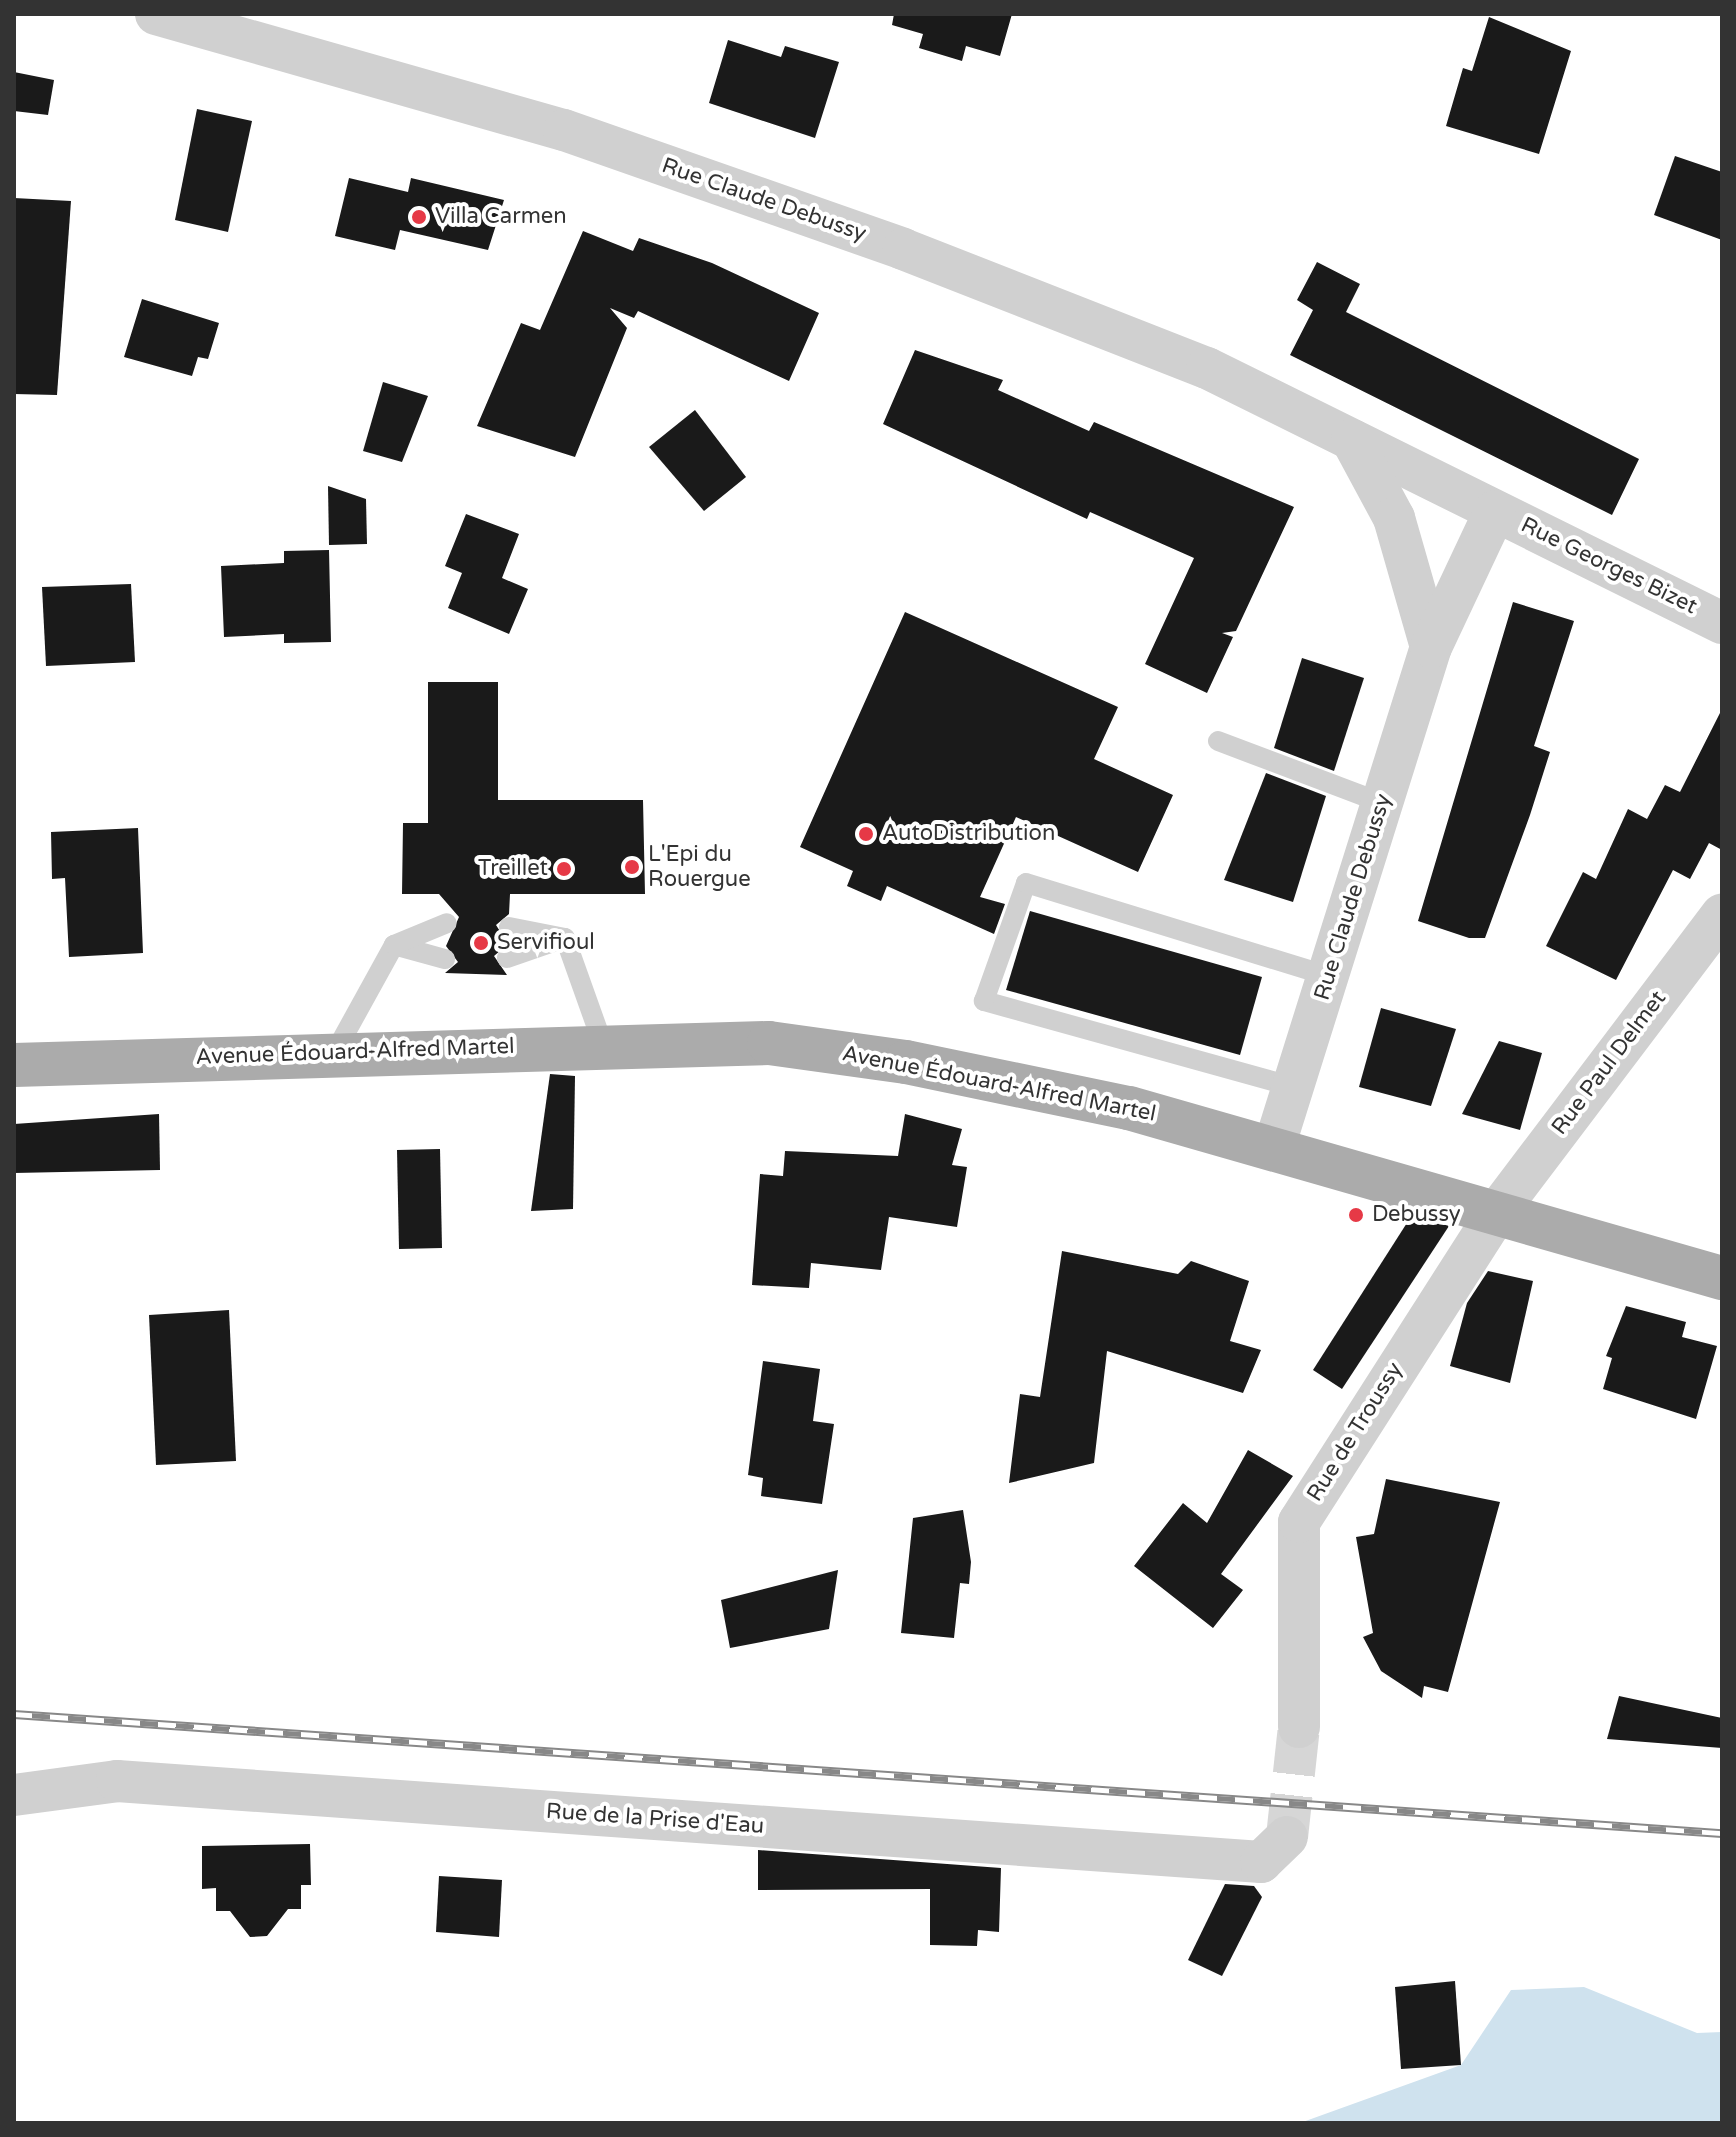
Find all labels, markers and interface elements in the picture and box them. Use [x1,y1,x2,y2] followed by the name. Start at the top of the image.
[658,153,870,247] street label: Rue Claude Debussy
[435,204,567,230] place label: Villa Carmen
[410,208,428,226] marker: Villa Carmen
[1517,512,1701,620] street label: Rue Georges Bizet
[1309,791,1397,1003] street label: Rue Claude Debussy
[882,821,1055,847] place label: AutoDistribution
[857,825,875,843] marker: AutoDistribution
[648,841,751,892] place label: L'Epi du Rouergue
[478,856,548,882] place label: Treillet
[623,858,641,876] marker: L'Epi du Rouergue
[555,860,573,878] marker: Treillet
[497,930,595,956] place label: Servifioul
[472,934,490,952] marker: Servifioul
[1546,986,1672,1140] street label: Rue Paul Delmet
[195,1033,515,1071] street label: Avenue Édouard-Alfred Martel
[840,1041,1158,1127] street label: Avenue Édouard-Alfred Martel
[1372,1202,1461,1228] place label: Debussy
[1347,1206,1365,1224] marker: Debussy
[1302,1358,1408,1506] street label: Rue de Troussy
[545,1798,765,1840] street label: Rue de la Prise d'Eau

